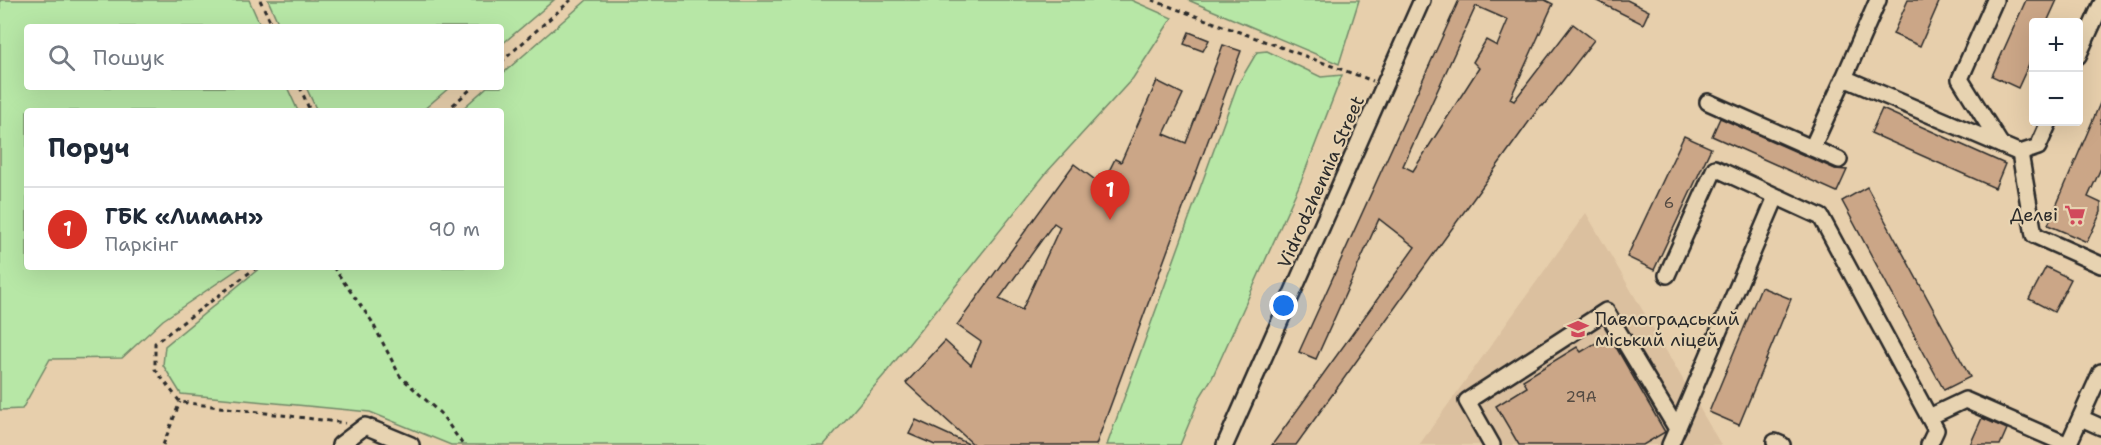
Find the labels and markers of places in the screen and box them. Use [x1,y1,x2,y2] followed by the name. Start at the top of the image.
[1090,170,1130,220] pin: 1
[2010,203,2058,227] place label: Делві
[2063,203,2087,227] supermarket icon: Делві
[1595,307,1740,352] place label: Павлоградський міський ліцей
[1566,317,1590,341] school or university icon: Павлоградський міський ліцей

